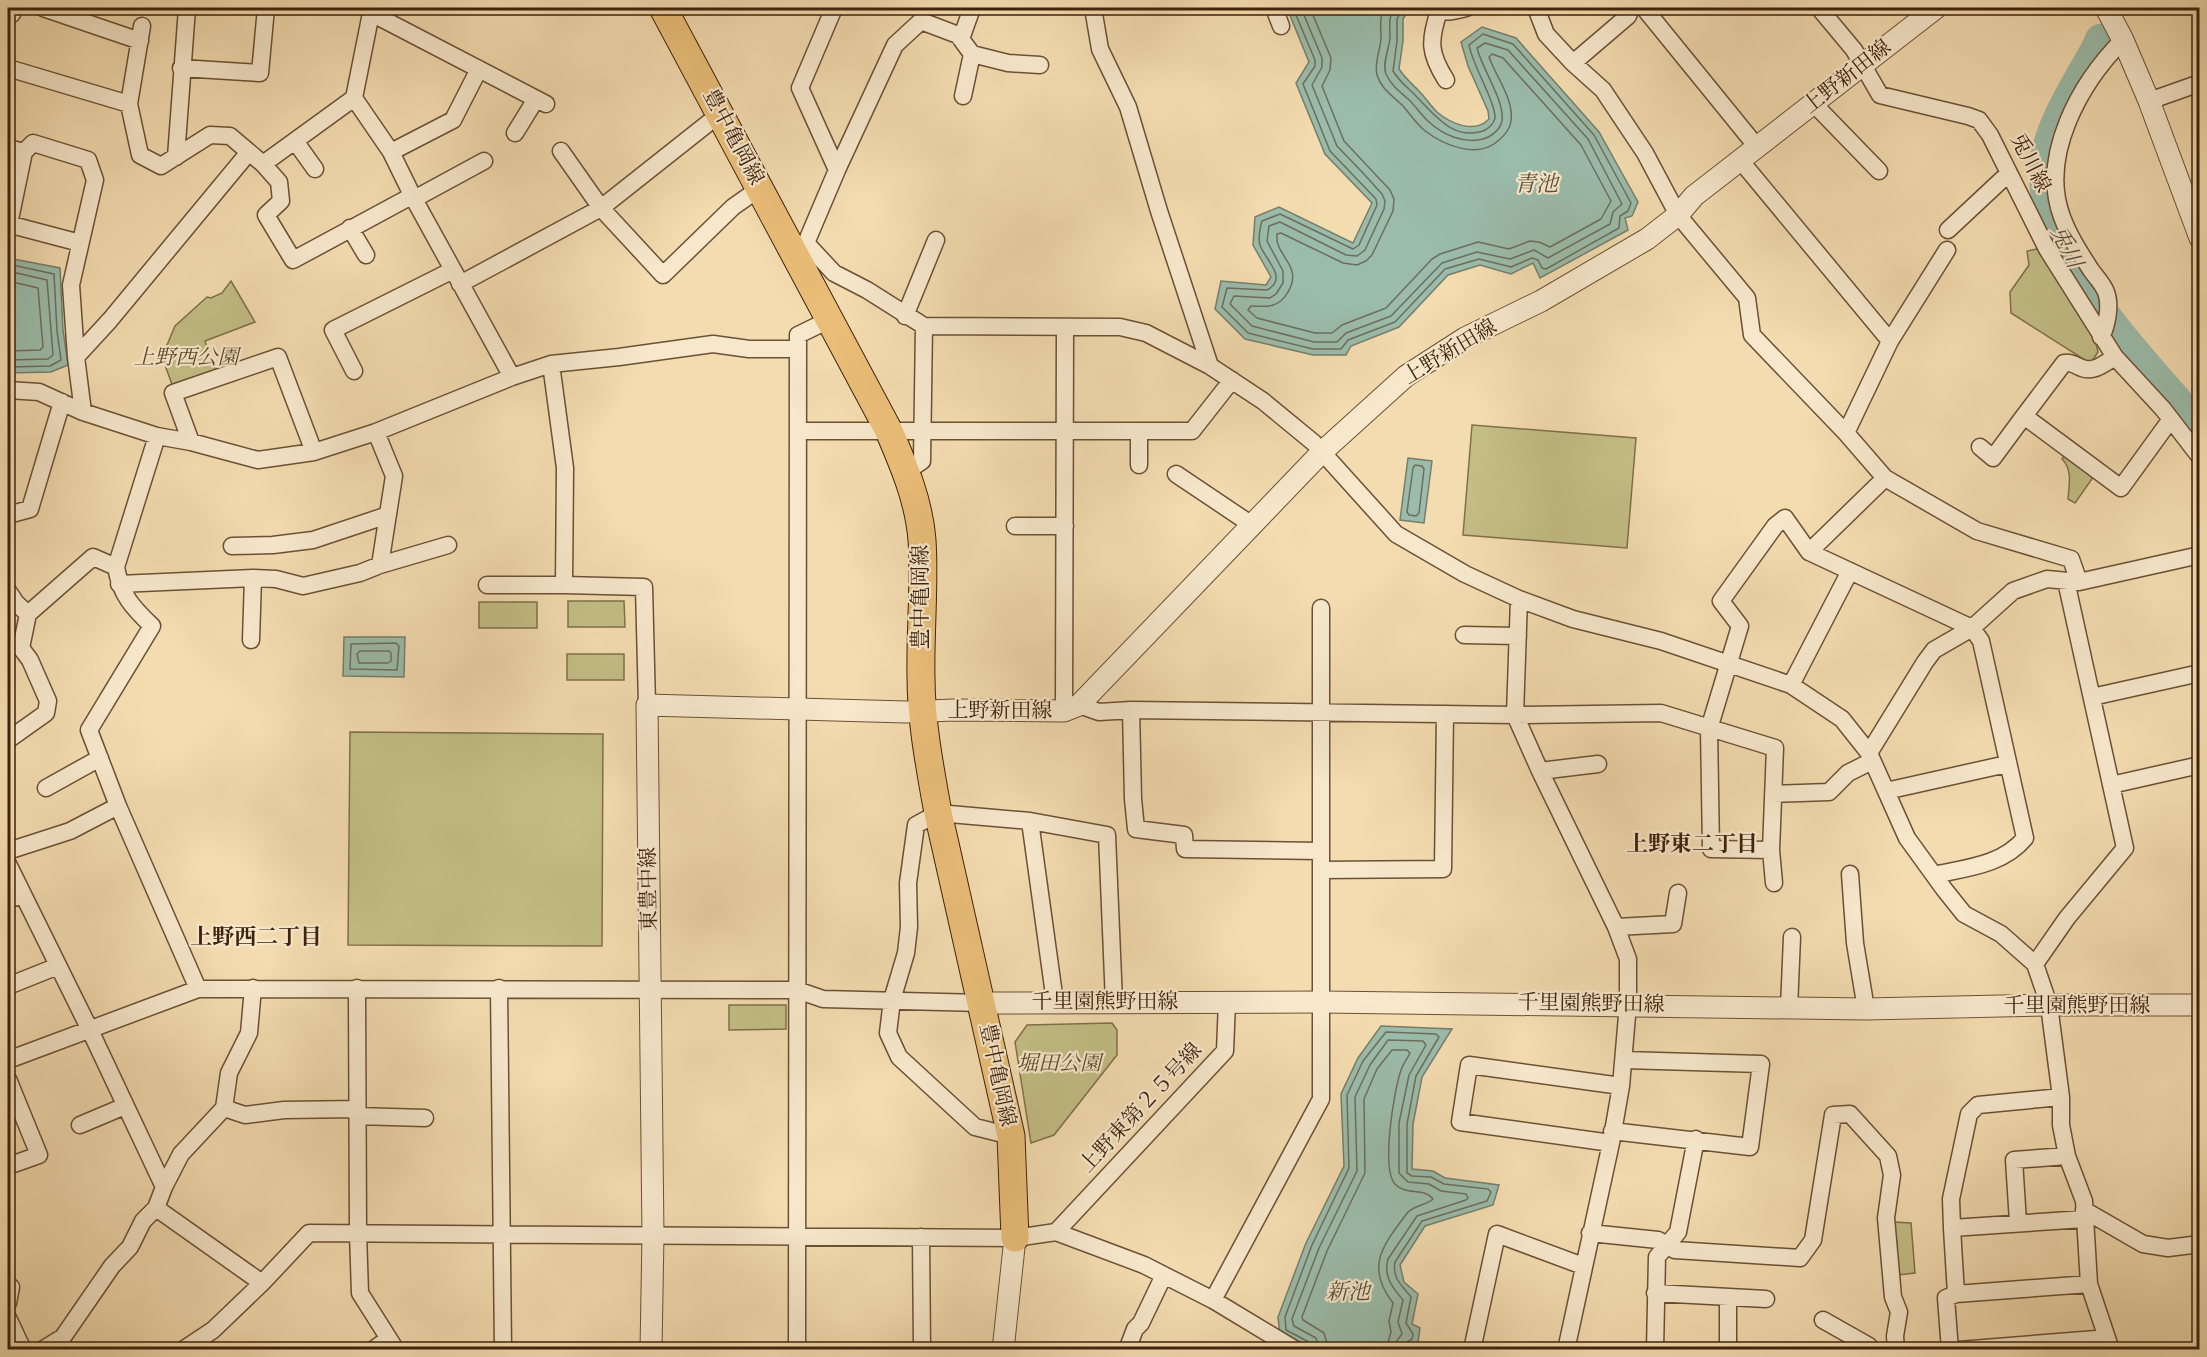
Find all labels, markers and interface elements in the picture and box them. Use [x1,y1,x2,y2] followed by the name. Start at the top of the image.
[1798,34,1896,120] street label: 上野新田線
[697,85,769,189] street label: 豊中亀岡線
[2004,129,2056,197] street label: 兎川線
[1514,171,1561,198] water label: 青池
[2044,221,2089,275] water label: 兎川
[1398,314,1502,390] street label: 上野新田線
[134,345,241,371] park label: 上野西公園
[908,545,934,650] street label: 豊中亀岡線
[948,698,1053,724] street label: 上野新田線
[1626,831,1758,858] district label: 上野東二丁目
[635,847,663,931] street label: 東豊中線
[190,924,322,951] district label: 上野西二丁目
[1032,989,1179,1015] street label: 千里園熊野田線
[1517,990,1665,1018] street label: 千里園熊野田線
[2004,993,2151,1019] street label: 千里園熊野田線
[973,1021,1021,1129] street label: 豊中亀岡線
[1074,1038,1208,1178] street label: 上野東第２５号線
[1017,1051,1104,1077] park label: 堀田公園
[1326,1279,1373,1306] water label: 新池

